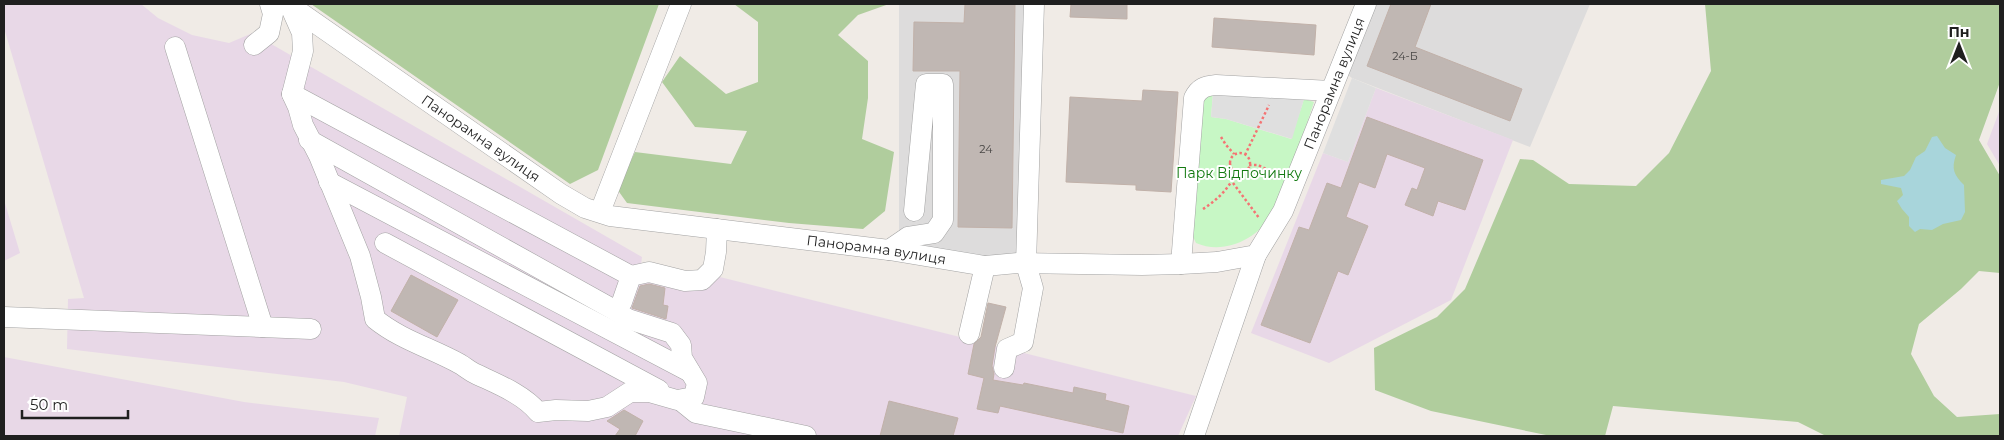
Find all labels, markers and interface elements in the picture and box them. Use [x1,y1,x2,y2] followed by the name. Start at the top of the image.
[1300,15,1369,152] street label: Панорамна вулиця
[1934,20,1984,70] north arrow
[1948,23,1970,41] text: Пн
[1392,49,1418,63] house number: 24-Б
[418,91,544,186] street label: Панорамна вулиця
[979,142,993,156] house number: 24
[1176,164,1302,182] park label: Парк Відпочинку
[805,231,947,268] street label: Панорамна вулиця
[22,388,129,420] scale bar
[30,395,68,414] text: 50 m

